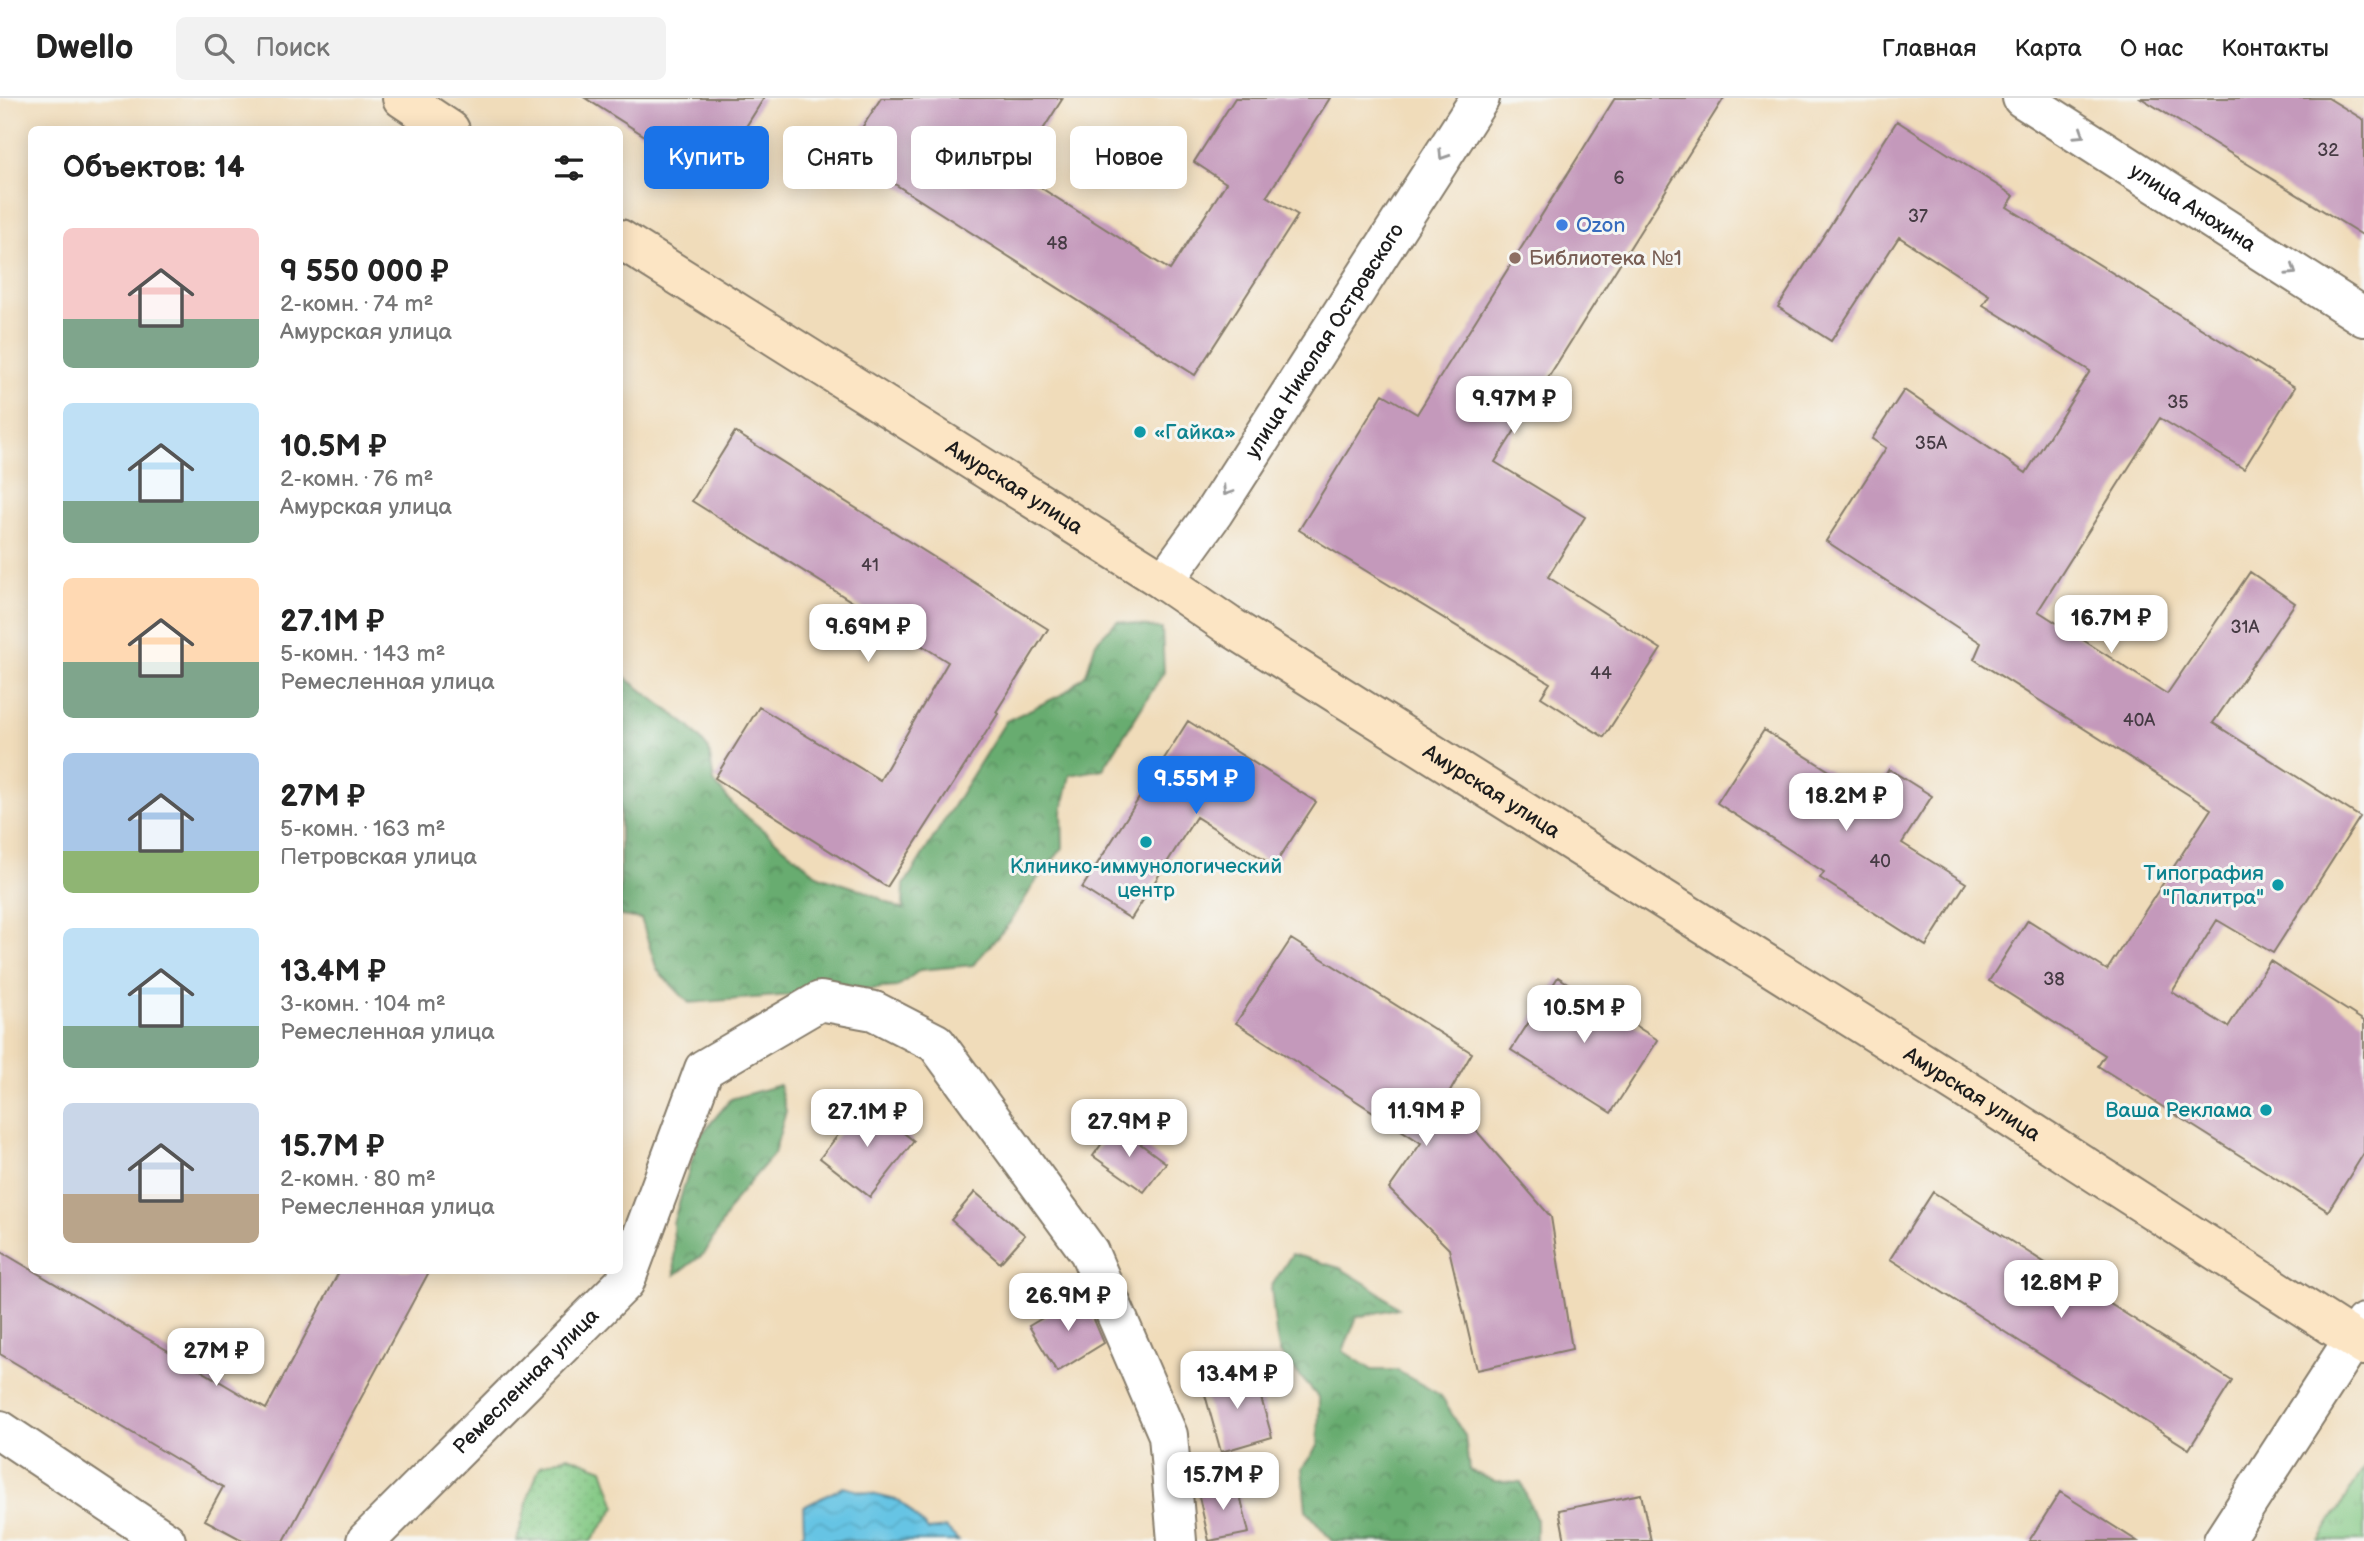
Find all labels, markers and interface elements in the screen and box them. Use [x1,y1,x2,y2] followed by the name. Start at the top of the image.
[176,17,666,80] search box
[35,28,134,68] text: Dwello
[200,29,238,67] icon: search
[256,33,330,64] text: Поиск
[1882,34,1976,63] text: Главная
[2014,34,2082,63] text: Карта
[2120,34,2183,63] text: О нас
[2221,34,2329,63] text: Контакты
[644,126,769,189] chip: Купить
[783,126,897,189] chip: Снять
[911,126,1056,189] chip: Фильтры
[1070,126,1187,189] chip: Новое
[2072,126,2085,139] one-way arrow
[2317,140,2339,161] house number: 32
[1438,148,1451,161] one-way arrow
[550,149,588,187] icon: filters
[63,150,245,186] text: Объектов: 14
[2125,158,2261,258] street label: улица Анохина
[1614,168,1625,189] house number: 6
[1908,206,1928,227] house number: 37
[1576,213,1625,238] place label: Ozon
[1554,217,1570,233] marker: Ozon
[1240,219,1409,463] street label: улица Николая Островского
[1046,233,1068,254] house number: 48
[1529,246,1682,271] place label: Библиотека №1
[1507,250,1523,266] marker: Библиотека №1
[280,254,449,290] text: 9 550 000 ₽
[119,256,203,340] icon: home
[2284,262,2297,275] one-way arrow
[280,290,433,318] text: 2-комн. · 74 m²
[280,318,452,346] text: Амурская улица
[1449,376,1579,436] pin: 9.97M ₽
[1472,385,1556,413] text: 9.97M ₽
[2167,392,2189,413] house number: 35
[1154,420,1236,445] place label: «Гайка»
[1132,424,1148,440] marker: «Гайка»
[280,429,387,465] text: 10.5M ₽
[119,431,203,515] icon: home
[1915,433,1947,454] house number: 35А
[940,435,1088,540] street label: Амурская улица
[280,465,433,493] text: 2-комн. · 76 m²
[1223,483,1236,496] one-way arrow
[280,493,452,521] text: Амурская улица
[861,555,879,576] house number: 41
[2046,596,2176,655] pin: 16.7M ₽
[280,604,384,640] text: 27.1M ₽
[803,604,933,664] pin: 9.69M ₽
[2071,604,2151,632] text: 16.7M ₽
[119,606,203,690] icon: home
[825,613,911,641] text: 9.69M ₽
[2231,617,2260,638] house number: 31А
[280,640,445,668] text: 5-комн. · 143 m²
[1590,663,1612,684] house number: 44
[280,668,495,696] text: Ремесленная улица
[2123,710,2155,731] house number: 40А
[1418,739,1565,844] street label: Амурская улица
[1131,756,1261,816] pin: 9.55M ₽
[1154,765,1238,793] text: 9.55M ₽
[1781,774,1911,833] pin: 18.2M ₽
[280,779,365,815] text: 27M ₽
[119,781,203,865] icon: home
[1805,782,1887,810] text: 18.2M ₽
[280,815,445,843] text: 5-комн. · 163 m²
[1138,834,1154,850] marker: Клинико-иммунологический центр
[280,843,477,871] text: Петровская улица
[1869,851,1891,872] house number: 40
[1010,854,1282,903] place label: Клинико-иммунологический центр
[2144,861,2264,910] place label: Типография "Палитра"
[2270,877,2286,893] marker: Типография "Палитра"
[280,954,386,990] text: 13.4M ₽
[119,956,203,1040] icon: home
[2043,969,2065,990] house number: 38
[1519,986,1649,1045] pin: 10.5M ₽
[280,990,446,1018] text: 3-комн. · 104 m²
[1543,994,1625,1022] text: 10.5M ₽
[280,1018,495,1046] text: Ремесленная улица
[1898,1041,2046,1147] street label: Амурская улица
[1361,1088,1491,1148] pin: 11.9M ₽
[802,1090,932,1149] pin: 27.1M ₽
[1387,1097,1465,1125] text: 11.9M ₽
[827,1098,907,1126] text: 27.1M ₽
[2105,1098,2253,1123] place label: Ваша Реклама
[1064,1100,1194,1159] pin: 27.9M ₽
[2258,1102,2274,1118] marker: Ваша Реклама
[1087,1108,1171,1136] text: 27.9M ₽
[280,1129,385,1165] text: 15.7M ₽
[119,1131,203,1215] icon: home
[280,1165,436,1193] text: 2-комн. · 80 m²
[280,1193,495,1221] text: Ремесленная улица
[1996,1260,2126,1320] pin: 12.8M ₽
[2020,1269,2102,1297] text: 12.8M ₽
[1003,1274,1133,1333] pin: 26.9M ₽
[1025,1282,1111,1310] text: 26.9M ₽
[448,1303,605,1460] street label: Ремесленная улица
[167,1328,265,1388] pin: 27M ₽
[183,1337,249,1365] text: 27M ₽
[1172,1352,1302,1411] pin: 13.4M ₽
[1196,1360,1278,1388] text: 13.4M ₽
[1158,1452,1288,1512] pin: 15.7M ₽
[1183,1461,1263,1489] text: 15.7M ₽

